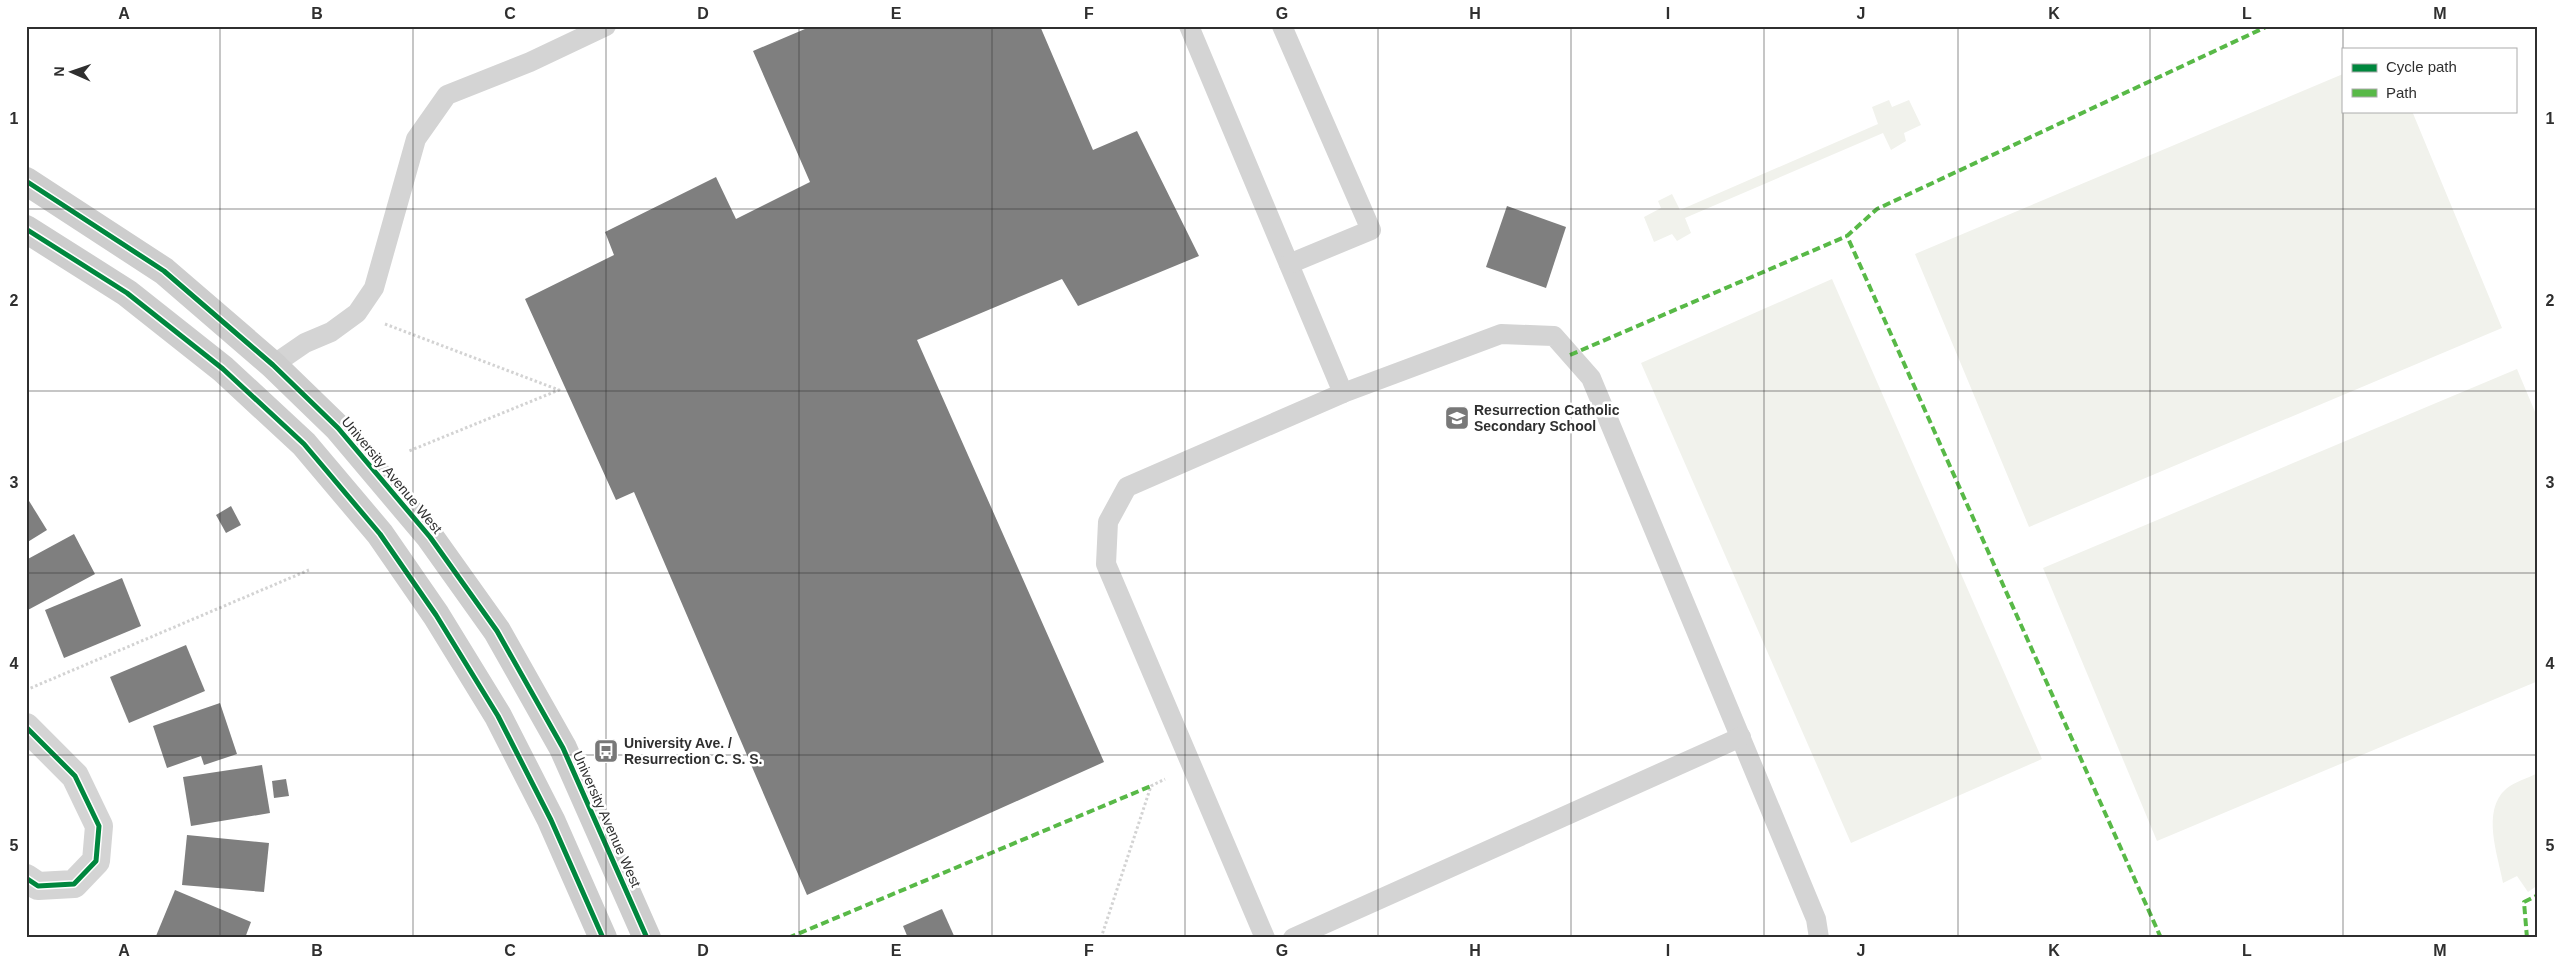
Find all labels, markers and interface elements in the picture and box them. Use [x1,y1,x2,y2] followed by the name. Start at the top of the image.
[118,5,130,22] text: A
[311,5,323,22] text: B
[504,5,516,22] text: C
[697,5,709,22] text: D
[891,5,902,22] text: E
[1084,5,1094,22] text: F
[1276,5,1288,22] text: G
[1469,5,1481,22] text: H
[1666,5,1670,22] text: I
[1857,5,1865,22] text: J
[2048,5,2060,22] text: K
[2242,5,2252,22] text: L
[2433,5,2447,22] text: M
[48,48,98,98] north arrow
[2342,48,2516,112] legend
[2386,58,2457,75] text: Cycle path
[51,66,67,77] text: N
[2386,84,2417,101] text: Path
[10,110,19,127] text: 1
[2546,110,2555,127] text: 1
[10,292,19,309] text: 2
[2546,292,2555,309] text: 2
[1474,402,1620,434] place label: Resurrection Catholic Secondary School
[1444,405,1470,431] school or university icon: Resurrection Catholic Secondary School
[339,413,446,537] street label: University Avenue West
[10,474,19,491] text: 3
[2546,474,2555,491] text: 3
[10,655,19,672] text: 4
[2546,655,2555,672] text: 4
[624,735,762,767] place label: University Ave. / Resurrection C. S. S.
[593,738,619,764] bus stop icon: University Ave. / Resurrection C. S. S.
[570,748,644,890] street label: University Avenue West
[10,837,19,854] text: 5
[2546,837,2555,854] text: 5
[118,942,130,959] text: A
[311,942,323,959] text: B
[504,942,516,959] text: C
[697,942,709,959] text: D
[891,942,902,959] text: E
[1084,942,1094,959] text: F
[1276,942,1288,959] text: G
[1469,942,1481,959] text: H
[1666,942,1670,959] text: I
[1857,942,1865,959] text: J
[2048,942,2060,959] text: K
[2242,942,2252,959] text: L
[2433,942,2447,959] text: M

